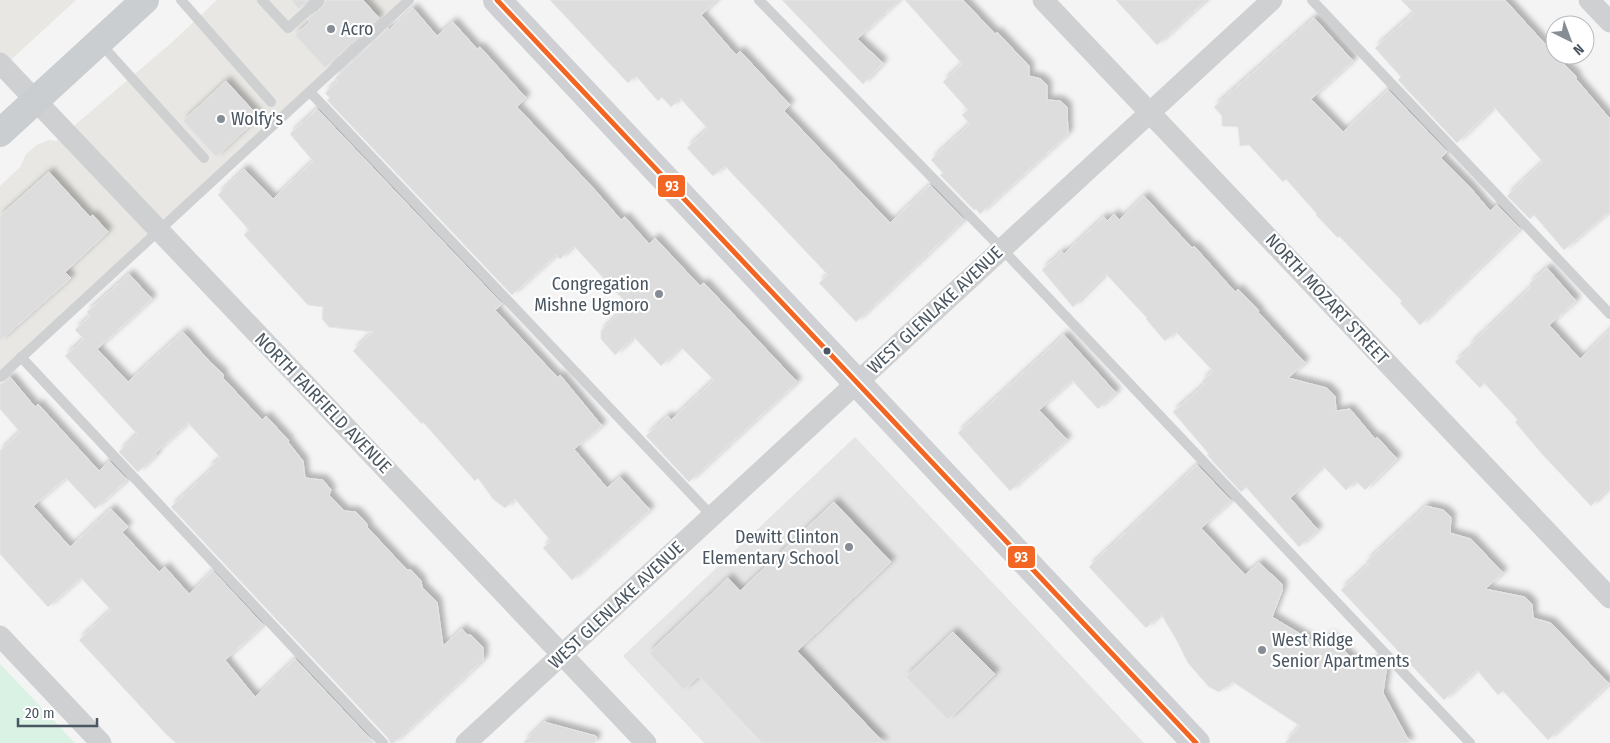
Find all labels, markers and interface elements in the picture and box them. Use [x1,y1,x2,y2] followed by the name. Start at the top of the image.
[1545,15,1595,65] north arrow
[341,18,373,40] place label: Acro
[325,23,337,35] marker: Acro
[1570,40,1587,58] text: N
[231,108,284,130] place label: Wolfy's
[215,113,227,125] marker: Wolfy's
[657,174,686,198] line badge: 93
[665,178,679,195] text: 93
[1261,229,1394,369] street label: NORTH MOZART STREET
[863,242,1007,378] street label: WEST GLENLAKE AVENUE
[534,273,649,316] place label: Congregation Mishne Ugmoro
[653,288,665,300] marker: Congregation Mishne Ugmoro
[250,328,396,478] street label: NORTH FAIRFIELD AVENUE
[822,346,832,356] unlabelled marker
[702,526,839,569] place label: Dewitt Clinton Elementary School
[544,537,688,673] street label: WEST GLENLAKE AVENUE
[843,541,855,553] marker: Dewitt Clinton Elementary School
[1007,545,1036,569] line badge: 93
[1014,549,1028,566] text: 93
[1272,629,1410,672] place label: West Ridge Senior Apartments
[1256,644,1268,656] marker: West Ridge Senior Apartments
[18,696,96,728] scale bar
[25,704,55,722] text: 20 m

